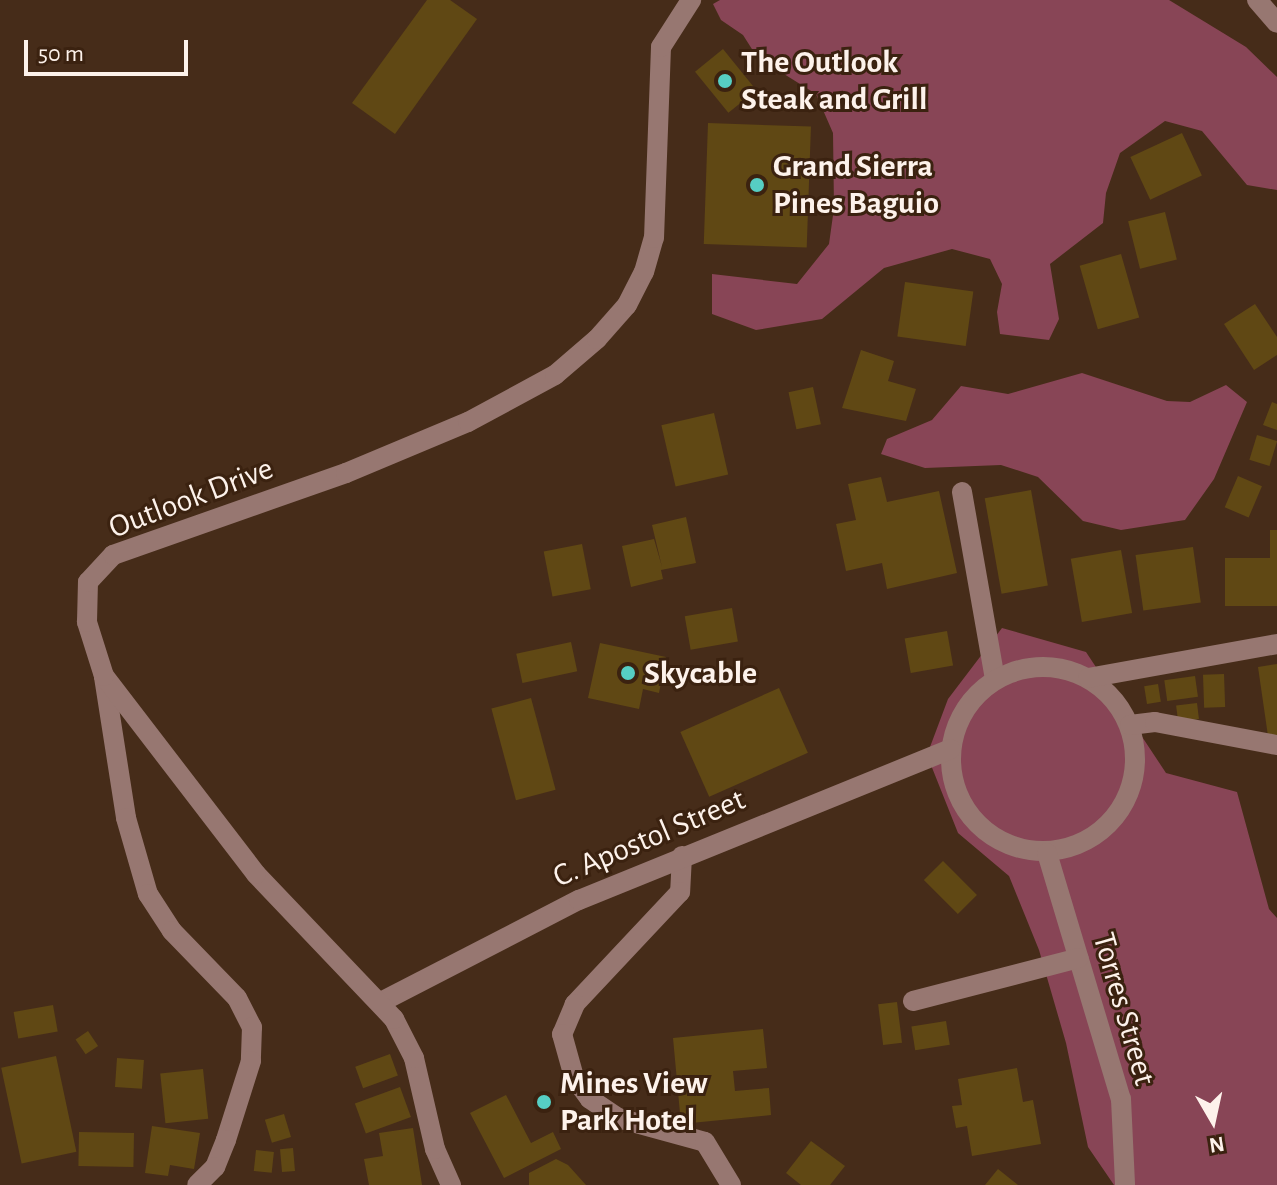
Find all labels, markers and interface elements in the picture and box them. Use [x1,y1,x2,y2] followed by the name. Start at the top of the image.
[28,24,192,74] scale bar
[38,42,84,66] text: 50 m
[741,44,927,119] place label: The Outlook Steak and Grill
[716,72,734,90] marker: The Outlook Steak and Grill
[773,148,939,223] place label: Grand Sierra Pines Baguio
[748,176,766,194] marker: Grand Sierra Pines Baguio
[104,449,278,547] street label: Outlook Drive
[644,654,757,692] place label: Skycable
[619,664,637,682] marker: Skycable
[547,780,751,896] street label: C. Apostol Street
[1084,928,1164,1090] street label: Torres Street
[560,1065,708,1140] place label: Mines View Park Hotel
[1173,1081,1253,1161] north arrow
[535,1093,553,1111] marker: Mines View Park Hotel
[1207,1133,1226,1157] text: N

